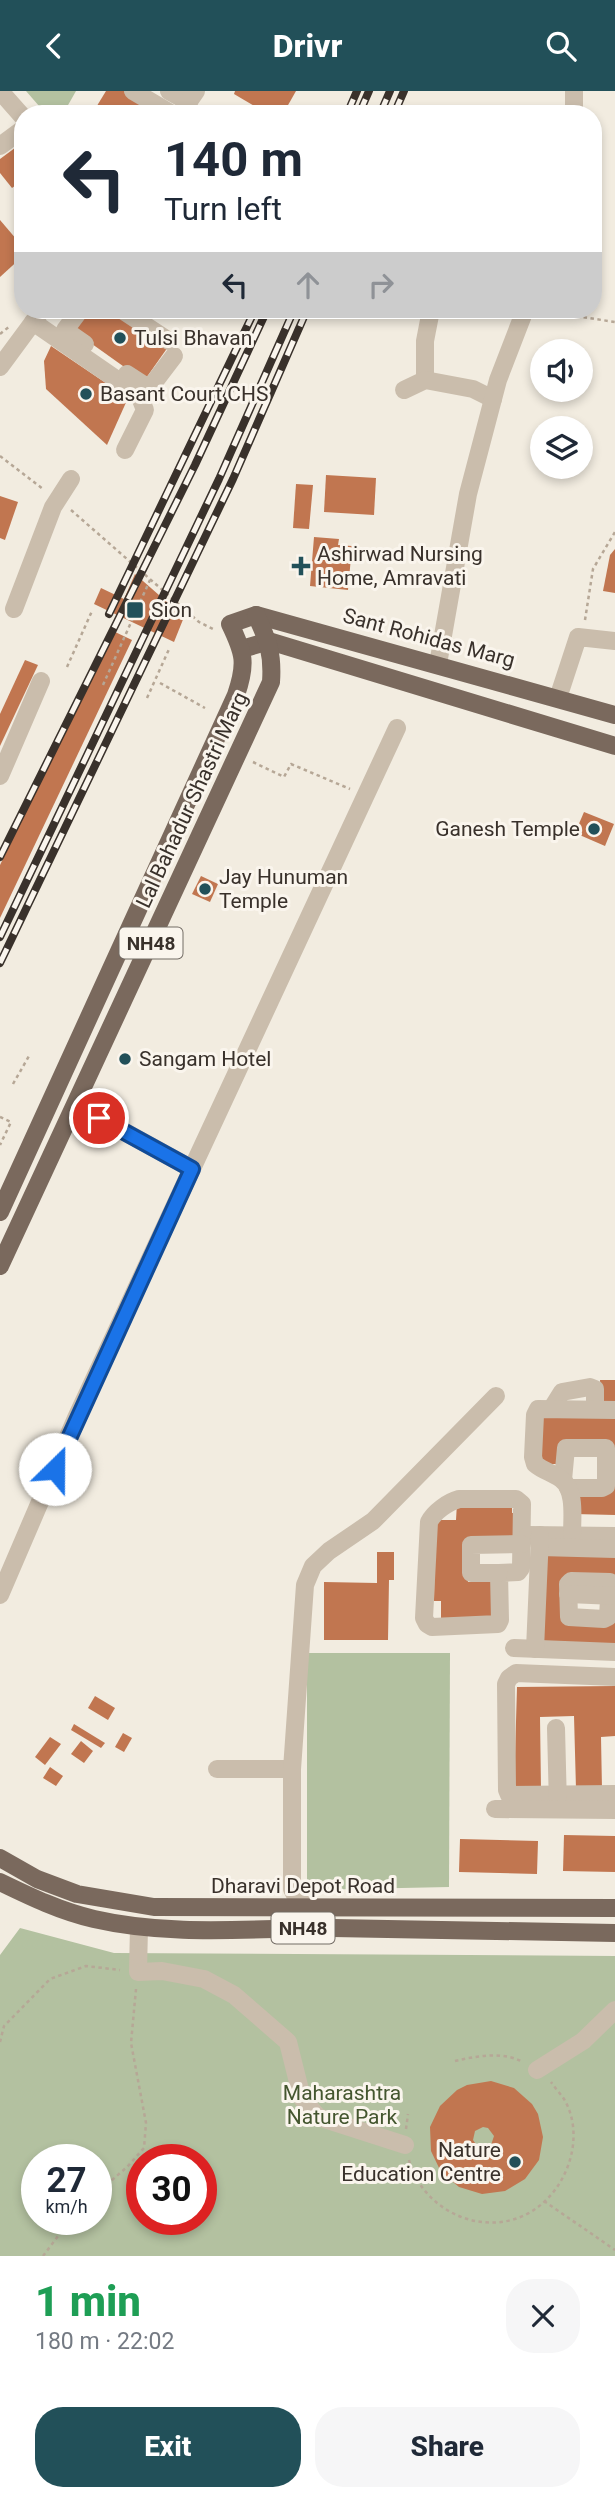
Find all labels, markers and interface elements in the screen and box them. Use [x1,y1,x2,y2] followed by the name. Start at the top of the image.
[35,27,73,65] icon: back
[273,27,342,65] text: Drivr
[542,27,580,65] icon: search
[164,131,303,188] text: 140 m
[49,133,140,224] icon: left
[164,190,282,228] text: Turn left
[216,266,254,304] icon: left
[289,266,327,304] icon: ahead
[362,266,400,304] icon: right
[134,326,252,350] place label: Tulsi Bhavan
[112,330,128,346] marker: Tulsi Bhavan
[530,339,593,479] map controls
[530,339,593,402] button: sound
[100,382,269,406] place label: Basant Court CHS
[78,386,94,402] marker: Basant Court CHS
[530,416,593,479] button: layers
[317,542,483,590] place label: Ashirwad Nursing Home, Amravati
[291,556,311,576] marker: Ashirwad Nursing Home, Amravati
[151,598,192,622] place label: Sion
[125,600,145,620] marker: Sion
[340,604,518,672] street label: Sant Rohidas Marg
[131,688,253,912] street label: Lal Bahadur Shastri Marg
[435,817,580,841] place label: Ganesh Temple
[586,821,602,837] marker: Ganesh Temple
[219,865,348,913] place label: Jay Hunuman Temple
[197,881,213,897] marker: Jay Hunuman Temple
[120,927,182,958] road number: NH48
[139,1047,271,1071] place label: Sangam Hotel
[117,1051,133,1067] marker: Sangam Hotel
[69,1088,129,1148] pin
[80,1099,118,1137] icon: arrive
[18,1432,92,1506] position arrow
[211,1874,395,1898] street label: Dharavi Depot Road
[272,1913,334,1944] road number: NH48
[283,2081,401,2129] park label: Maharashtra Nature Park
[341,2138,501,2186] place label: Nature Education Centre
[126,2144,217,2235] speed limit sign: 30
[507,2154,523,2170] marker: Nature Education Centre
[46,2160,87,2201] text: 27
[45,2196,88,2217] text: km/h
[35,2277,141,2326] text: 1 min
[506,2279,580,2353] button: close
[35,2328,174,2355] text: 180 m · 22:02
[35,2407,301,2487] button: Exit
[315,2407,580,2487] button: Share

